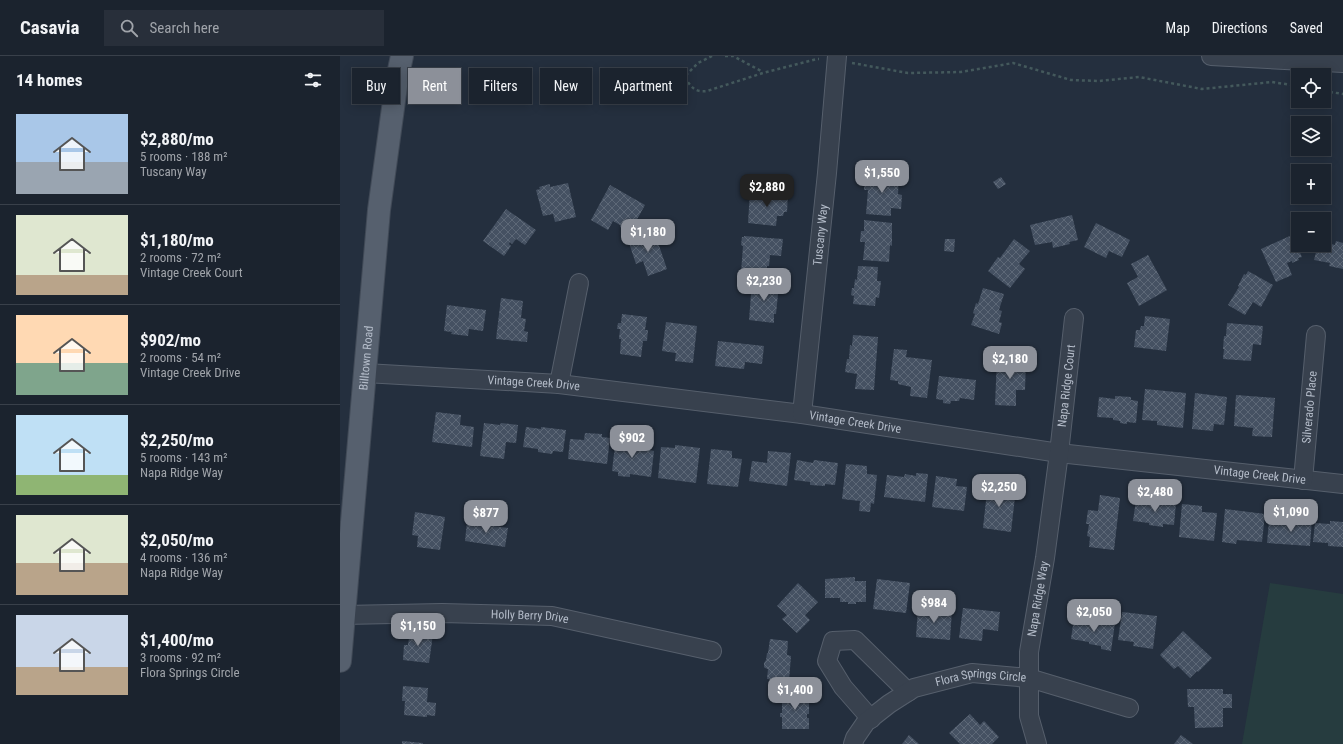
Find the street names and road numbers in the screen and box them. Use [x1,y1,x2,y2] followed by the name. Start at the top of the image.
[810,204,831,266] street label: Tuscany Way
[356,325,376,391] street label: Billtown Road
[1055,343,1078,428] street label: Napa Ridge Court
[1299,370,1320,444] street label: Silverado Place
[487,373,581,394] street label: Vintage Creek Drive
[808,408,902,436] street label: Vintage Creek Drive
[1213,463,1307,487] street label: Vintage Creek Drive
[1025,560,1051,638] street label: Napa Ridge Way
[491,607,570,627] street label: Holly Berry Drive
[934,666,1027,689] street label: Flora Springs Circle

